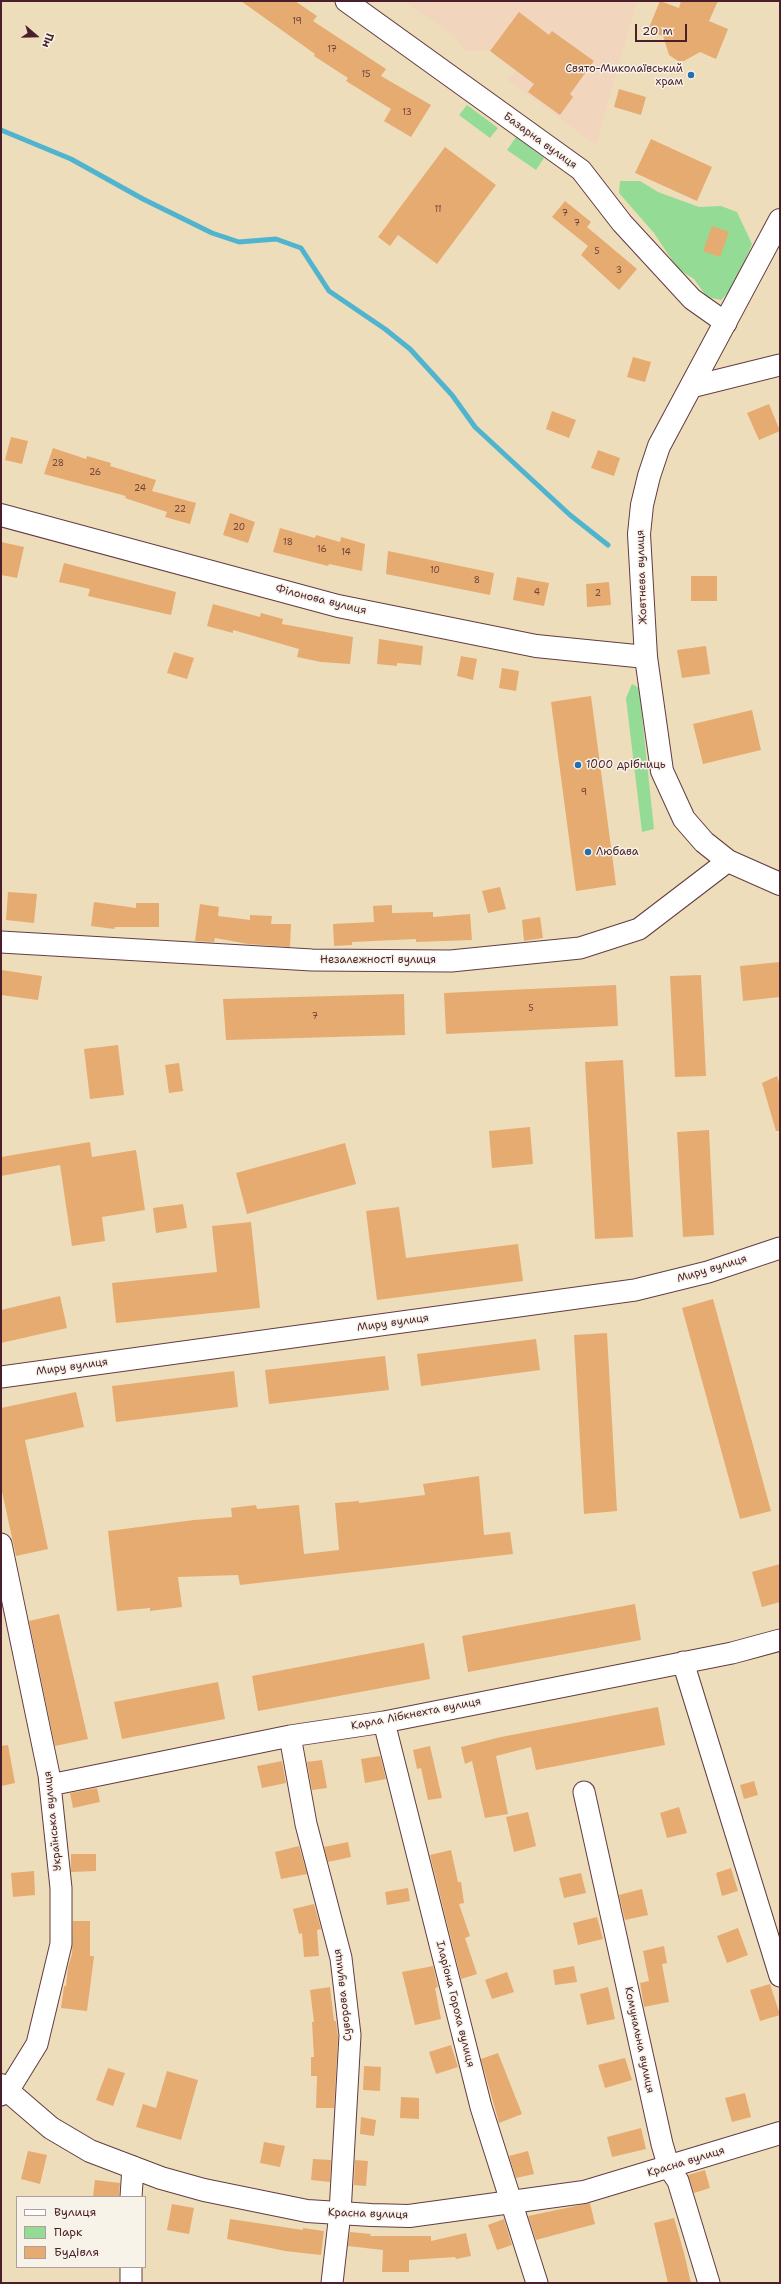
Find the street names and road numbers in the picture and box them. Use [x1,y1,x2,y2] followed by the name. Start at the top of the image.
[501,110,579,172] street label: Базарна вулиця
[634,529,650,625] street label: Жовтнева вулиця
[274,582,368,618] street label: Філонова вулиця
[320,953,436,967] street label: Незалежності вулиця
[675,1252,749,1286] street label: Миру вулиця
[356,1311,430,1335] street label: Миру вулиця
[35,1355,109,1379] street label: Миру вулиця
[350,1695,482,1733] street label: Карла Лібкнехта вулиця
[41,1770,65,1872] street label: Українська вулиця
[433,1939,477,2069] street label: Іларіона Гороха вулиця
[331,1948,355,2042] street label: Суворова вулиця
[621,1986,657,2094] street label: Комунальна вулиця
[646,2144,726,2180] street label: Красна вулиця
[328,2206,408,2222] street label: Красна вулиця

